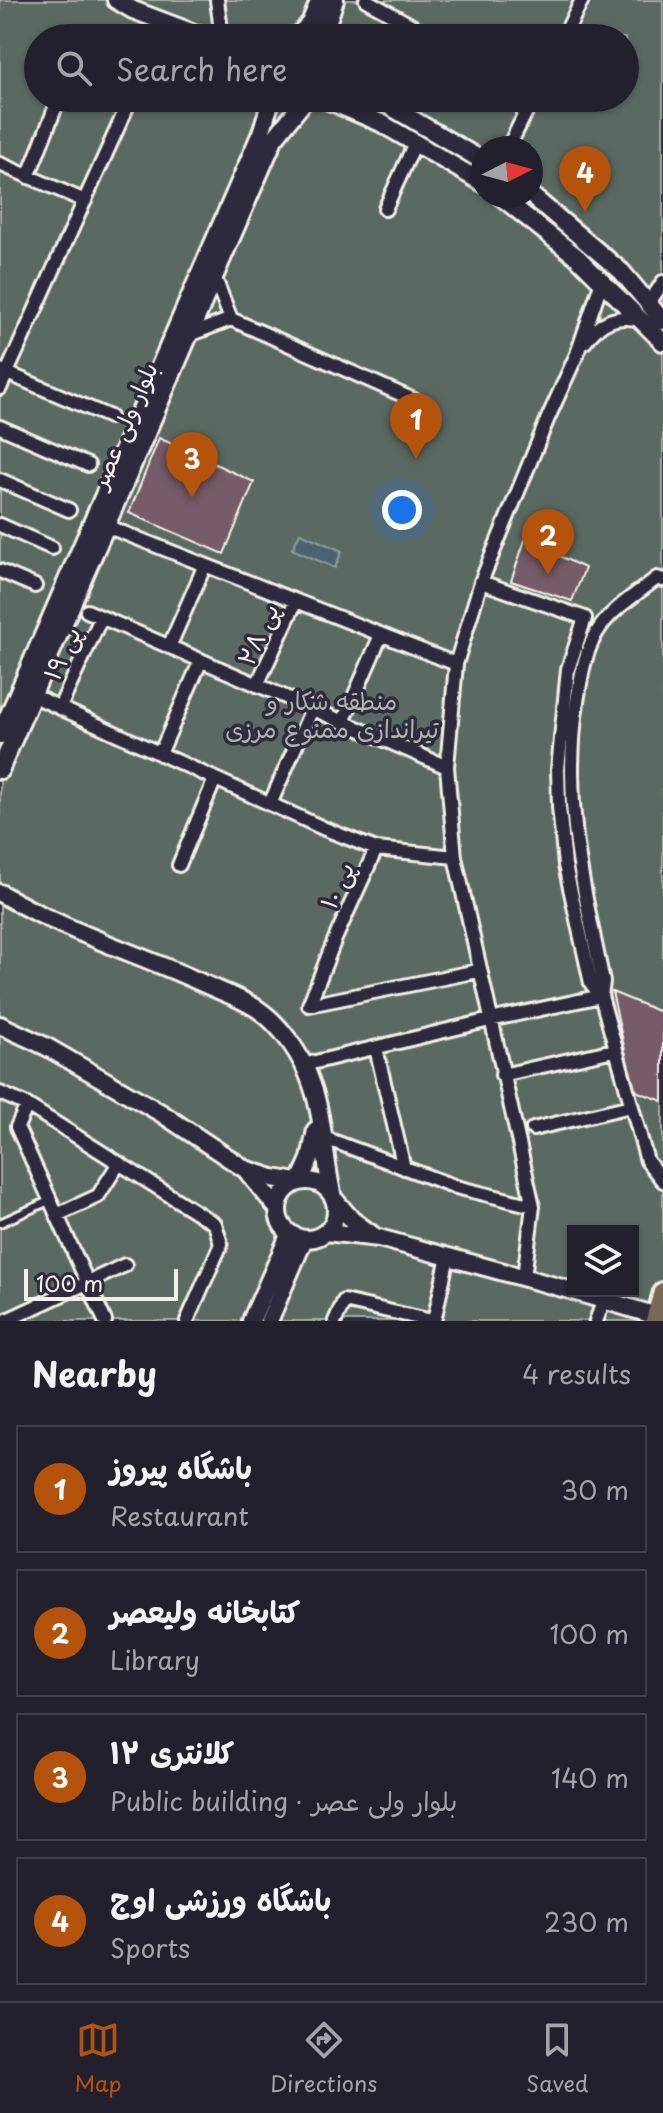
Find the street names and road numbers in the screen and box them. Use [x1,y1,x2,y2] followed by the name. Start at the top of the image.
[79,356,166,496] street label: بلوار ولی عصر
[227,597,287,671] street label: پی ۲۸
[33,620,89,686] street label: پی ۱۹
[310,856,362,914] street label: پی ۱۰

